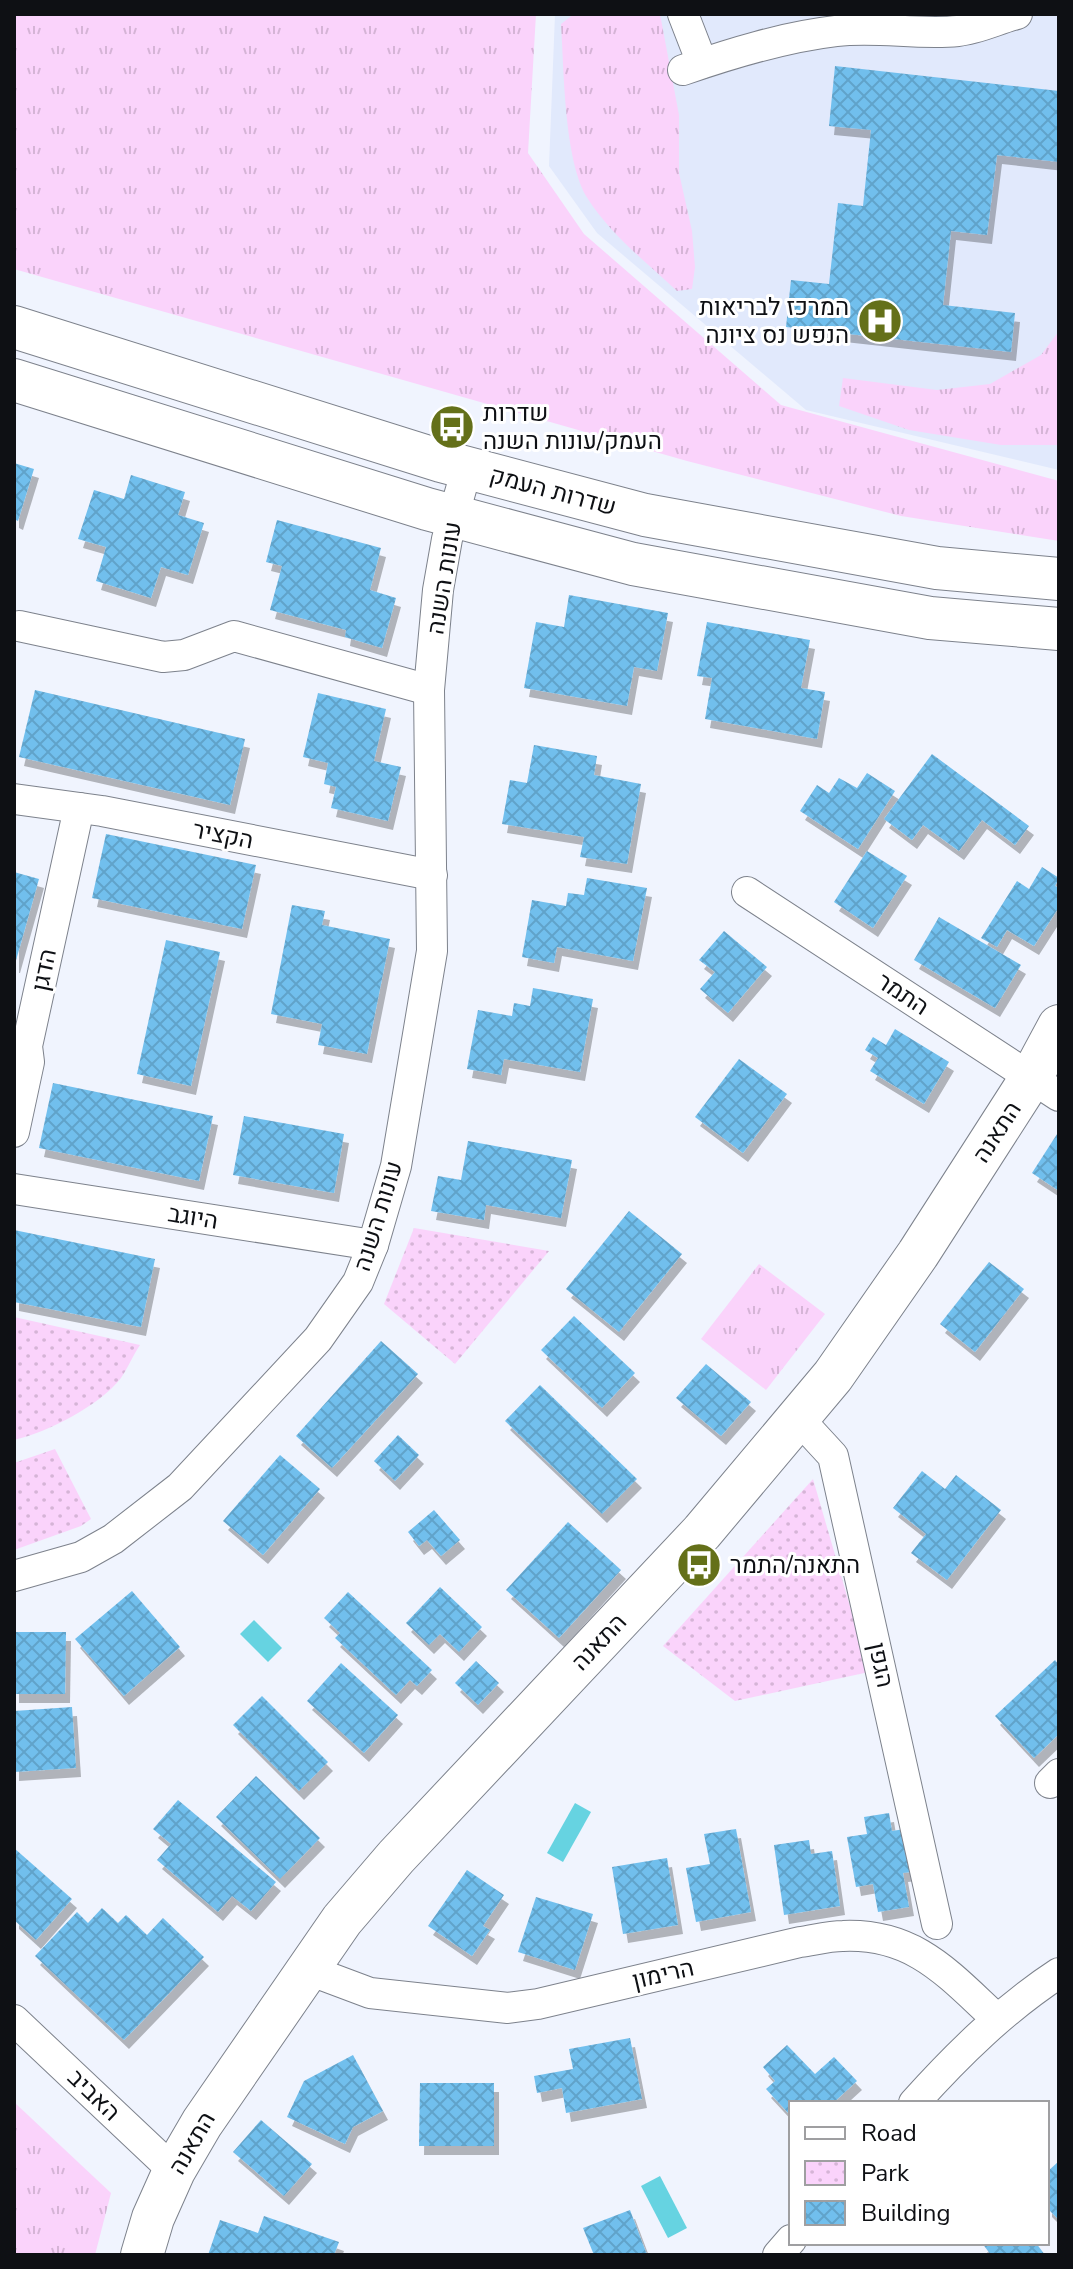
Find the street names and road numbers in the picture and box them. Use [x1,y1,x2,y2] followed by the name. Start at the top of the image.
[486,459,620,523] street label: שדרות העמק
[419,519,469,637] street label: עונות השנה
[190,813,256,857] street label: הקציר
[24,946,64,994] street label: הדגן
[871,965,935,1023] street label: התמר
[965,1095,1029,1169] street label: התאנה
[346,1157,410,1275] street label: עונות השנה
[166,1197,220,1237] street label: היוגב
[564,1606,634,1678] street label: התאנה
[861,1639,901,1691] street label: הגפן
[629,1951,697,1997] street label: הרימון
[61,2062,127,2128] street label: האביב
[161,2106,223,2180] street label: התאנה

